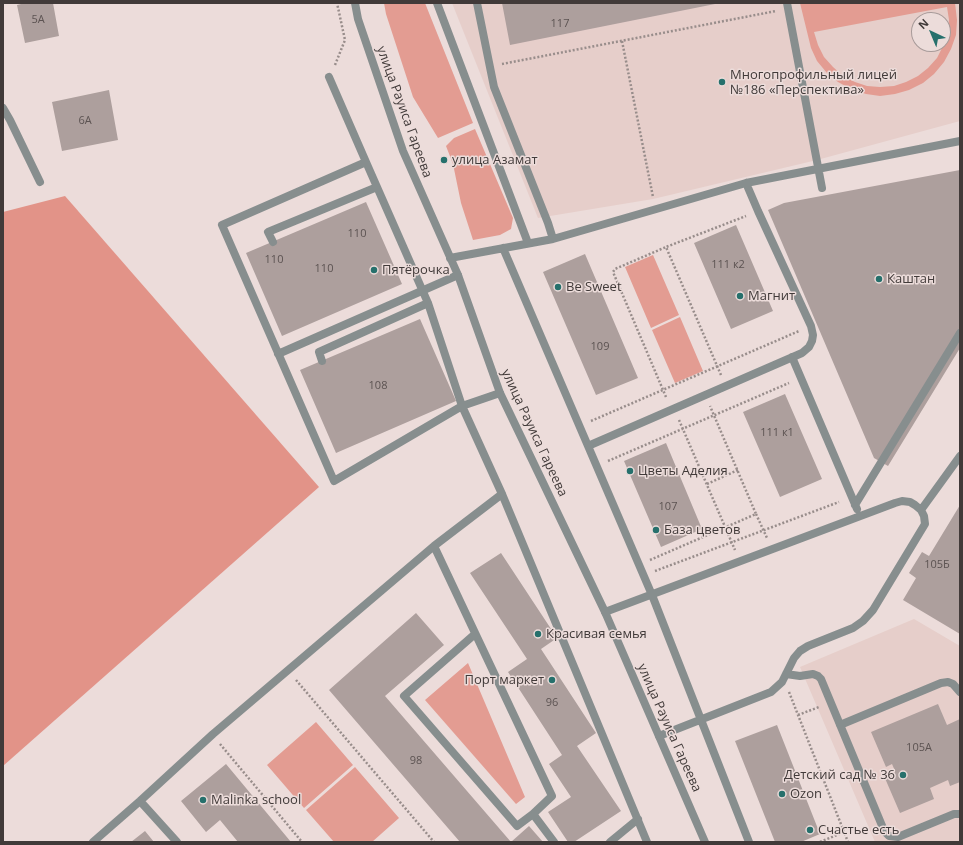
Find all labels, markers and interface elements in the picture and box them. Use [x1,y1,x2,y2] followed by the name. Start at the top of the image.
[911,12,951,52] north arrow
[31,13,45,27] house number: 5А
[915,15,931,32] text: N
[551,17,569,31] house number: 117
[373,44,435,180] street label: улица Рауиса Гареева
[730,67,897,98] place label: Многопрофильный лицей №186 «Перспектива»
[717,77,727,87] marker: Многопрофильный лицей №186 «Перспектива»
[78,114,92,128] house number: 6А
[452,152,538,168] place label: улица Азамат
[439,155,449,165] marker: улица Азамат
[348,227,366,241] house number: 110
[265,253,283,267] house number: 110
[711,258,745,272] house number: 111 к2
[315,262,333,276] house number: 110
[382,262,450,278] place label: Пятёрочка
[369,265,379,275] marker: Пятёрочка
[887,271,935,287] place label: Каштан
[874,274,884,284] marker: Каштан
[566,279,622,295] place label: Be Sweet
[553,282,563,292] marker: Be Sweet
[748,288,795,304] place label: Магнит
[735,291,745,301] marker: Магнит
[591,340,609,354] house number: 109
[498,367,570,499] street label: улица Рауиса Гареева
[369,379,387,393] house number: 108
[760,426,794,440] house number: 111 к1
[638,463,728,479] place label: Цветы Аделия
[625,466,635,476] marker: Цветы Аделия
[659,500,677,514] house number: 107
[664,522,740,538] place label: База цветов
[651,525,661,535] marker: База цветов
[924,558,950,572] house number: 105Б
[546,626,647,642] place label: Красивая семья
[533,629,543,639] marker: Красивая семья
[634,661,704,795] street label: улица Рауиса Гареева
[464,672,544,688] place label: Порт маркет
[547,675,557,685] marker: Порт маркет
[546,696,558,710] house number: 96
[906,741,932,755] house number: 105А
[410,754,422,768] house number: 98
[784,767,895,783] place label: Детский сад № 36
[898,770,908,780] marker: Детский сад № 36
[790,786,822,802] place label: Ozon
[777,789,787,799] marker: Ozon
[211,792,301,808] place label: Malinka school
[198,795,208,805] marker: Malinka school
[818,822,899,838] place label: Счастье есть
[805,825,815,835] marker: Счастье есть

